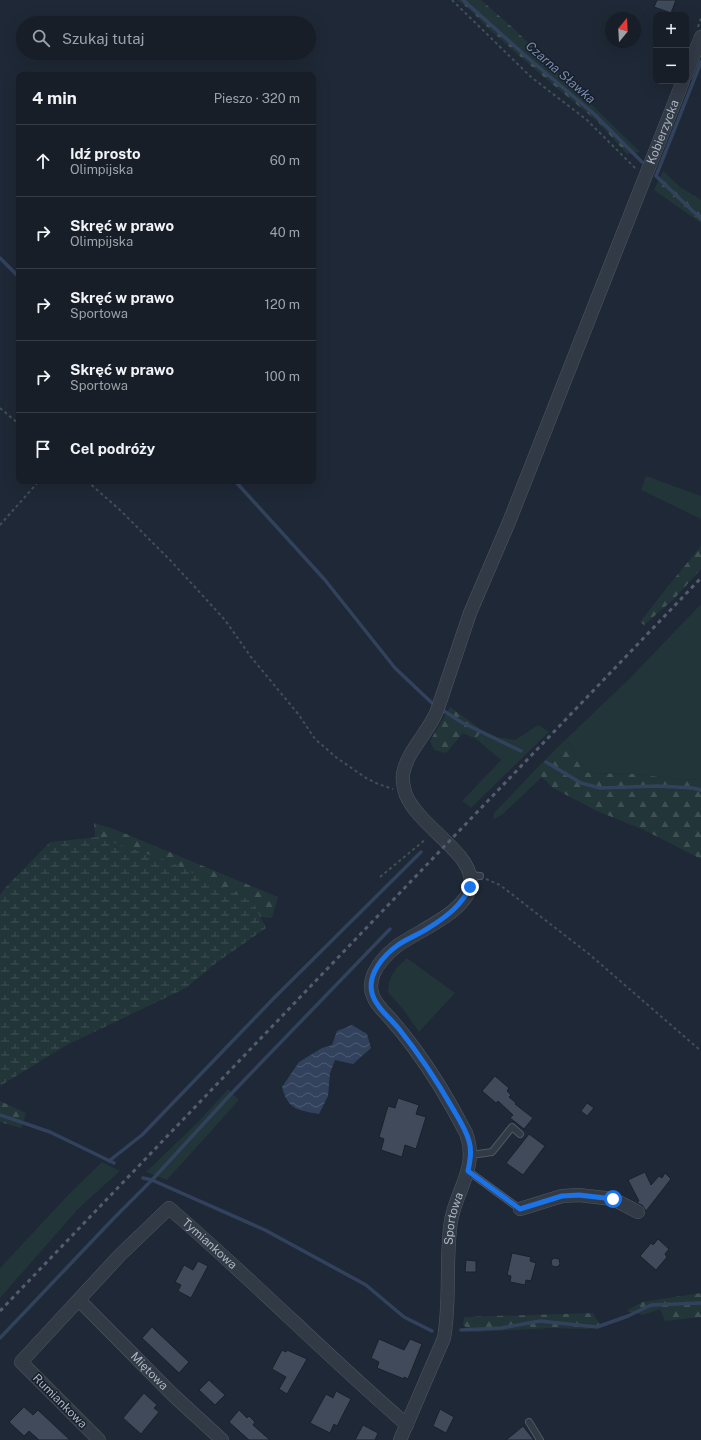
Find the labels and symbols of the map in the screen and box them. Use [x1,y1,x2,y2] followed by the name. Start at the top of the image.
[605,12,641,48] north arrow
[523,38,598,107] water label: Czarna Sławka
[644,98,682,166] street label: Kobierzycka
[461,878,479,896] route end
[442,1190,466,1246] street label: Sportowa
[604,1190,622,1208] route start
[179,1215,240,1272] street label: Tymiankowa
[128,1349,171,1393] street label: Miętowa
[30,1371,90,1431] street label: Rumiankowa

